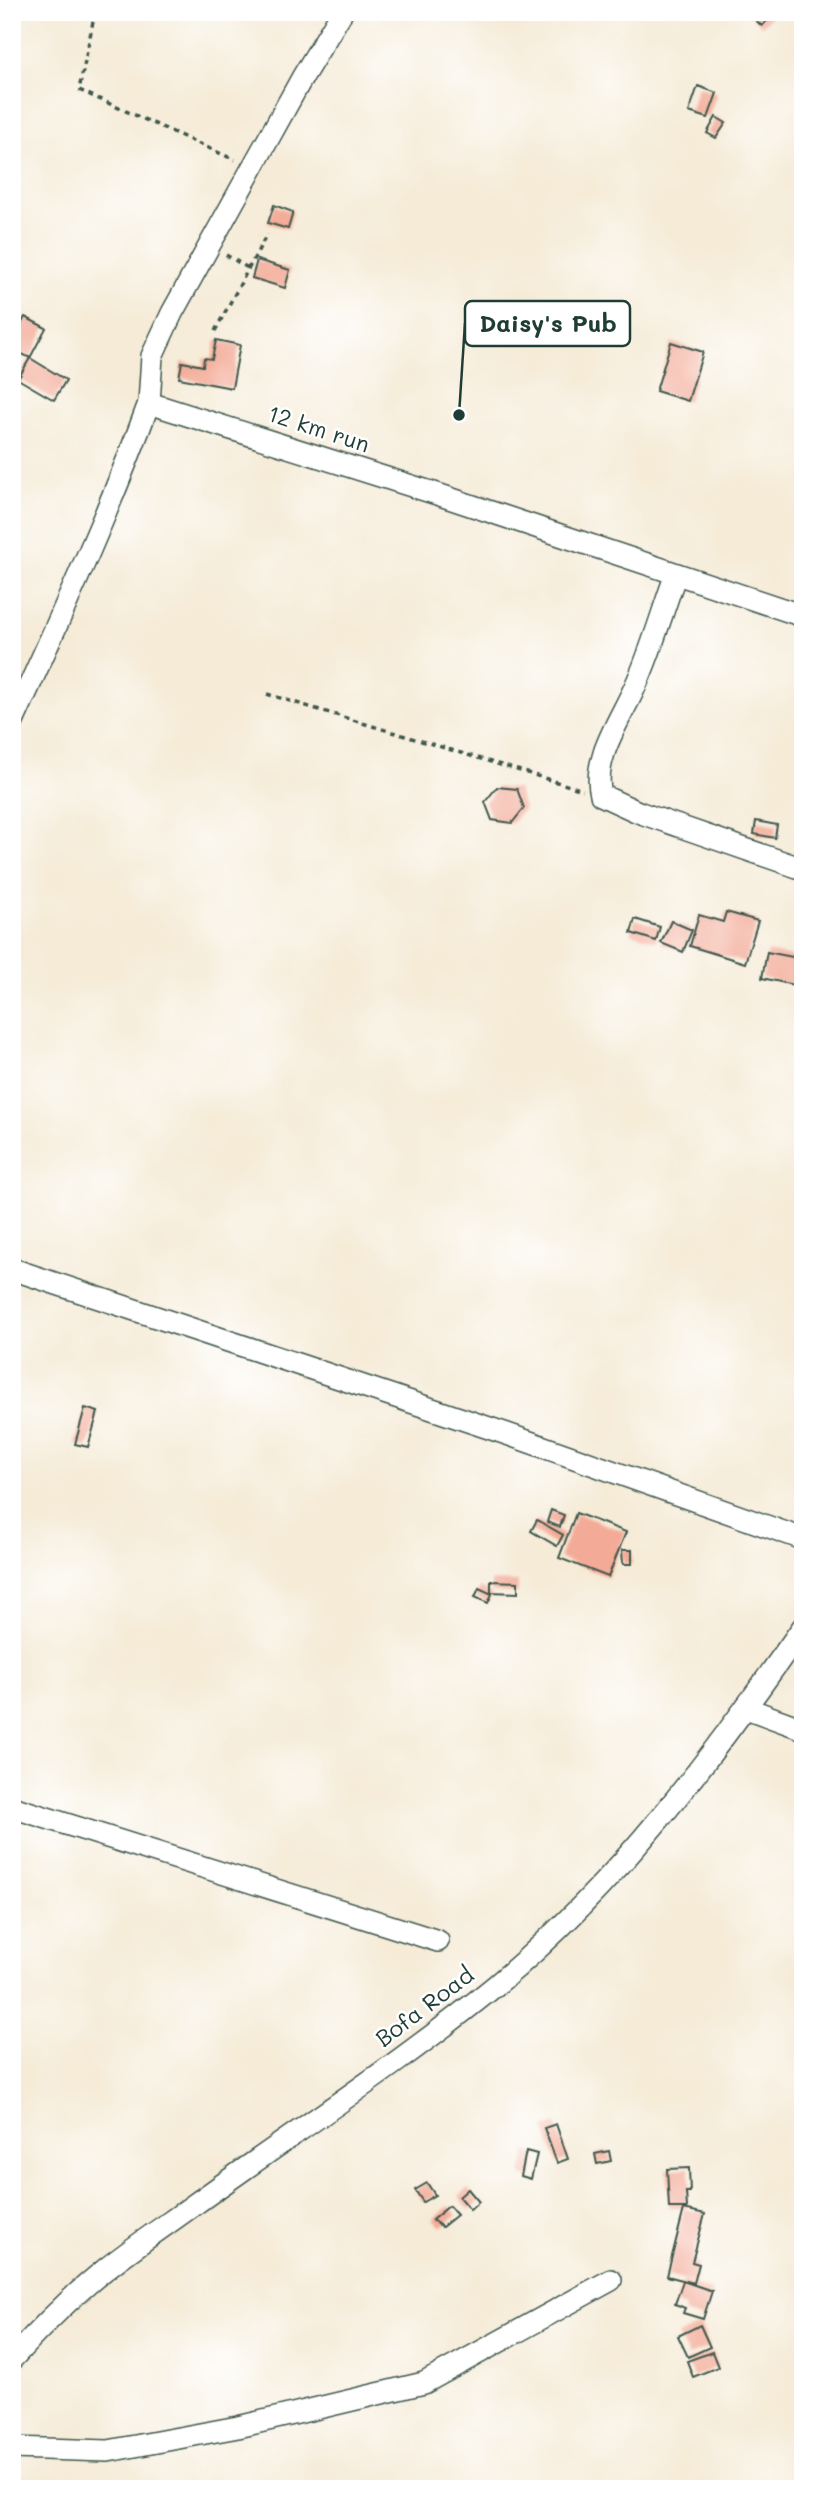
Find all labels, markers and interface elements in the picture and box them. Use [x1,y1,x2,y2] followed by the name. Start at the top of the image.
[465,301,630,346] callout: Daisy's Pub
[479,307,617,338] text: Daisy's Pub
[264,397,374,459] street label: 12 km run
[369,1959,479,2053] street label: Bofa Road

